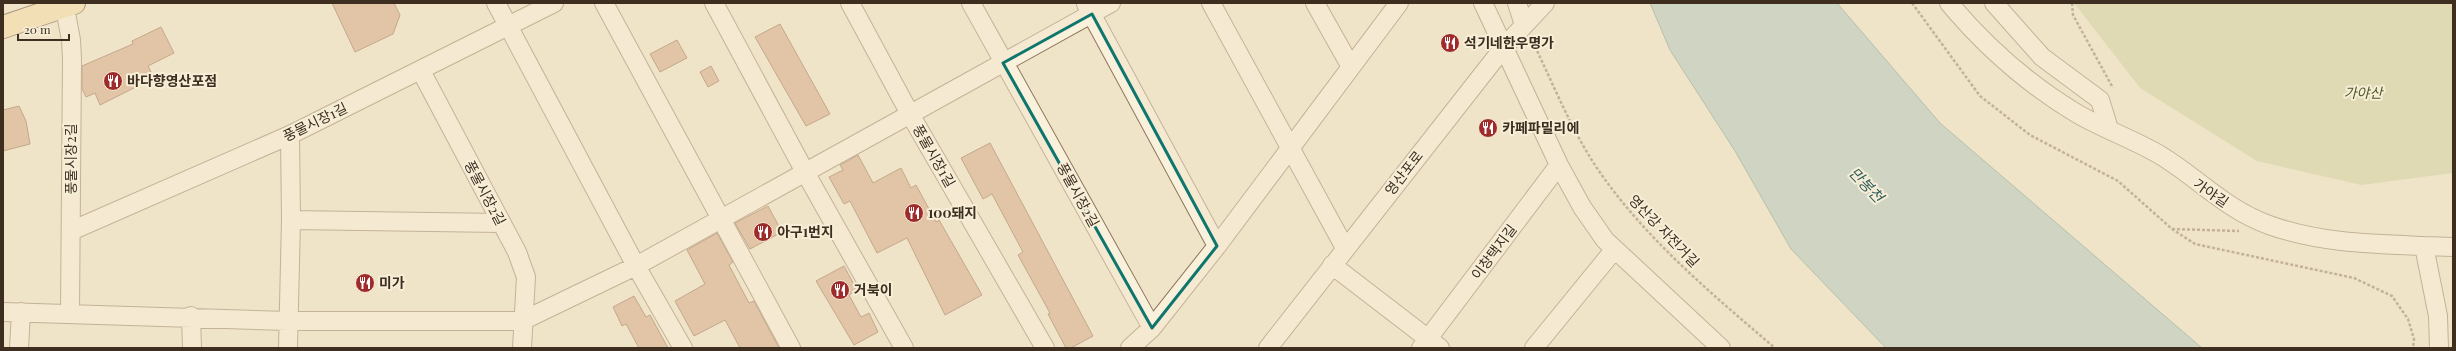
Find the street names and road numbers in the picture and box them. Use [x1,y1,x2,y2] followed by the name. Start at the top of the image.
[279,98,350,145] street label: 풍물시장1길
[909,121,960,191] street label: 풍물시장1길
[61,123,80,195] street label: 풍물시장2길
[1380,146,1427,199] street label: 영산포로
[460,157,511,229] street label: 풍물시장2길
[1053,159,1104,230] street label: 풍물시장2길
[2190,174,2233,211] street label: 가야길
[1625,190,1704,271] street label: 영산강 자전거길
[1467,220,1521,283] street label: 이창택지길

